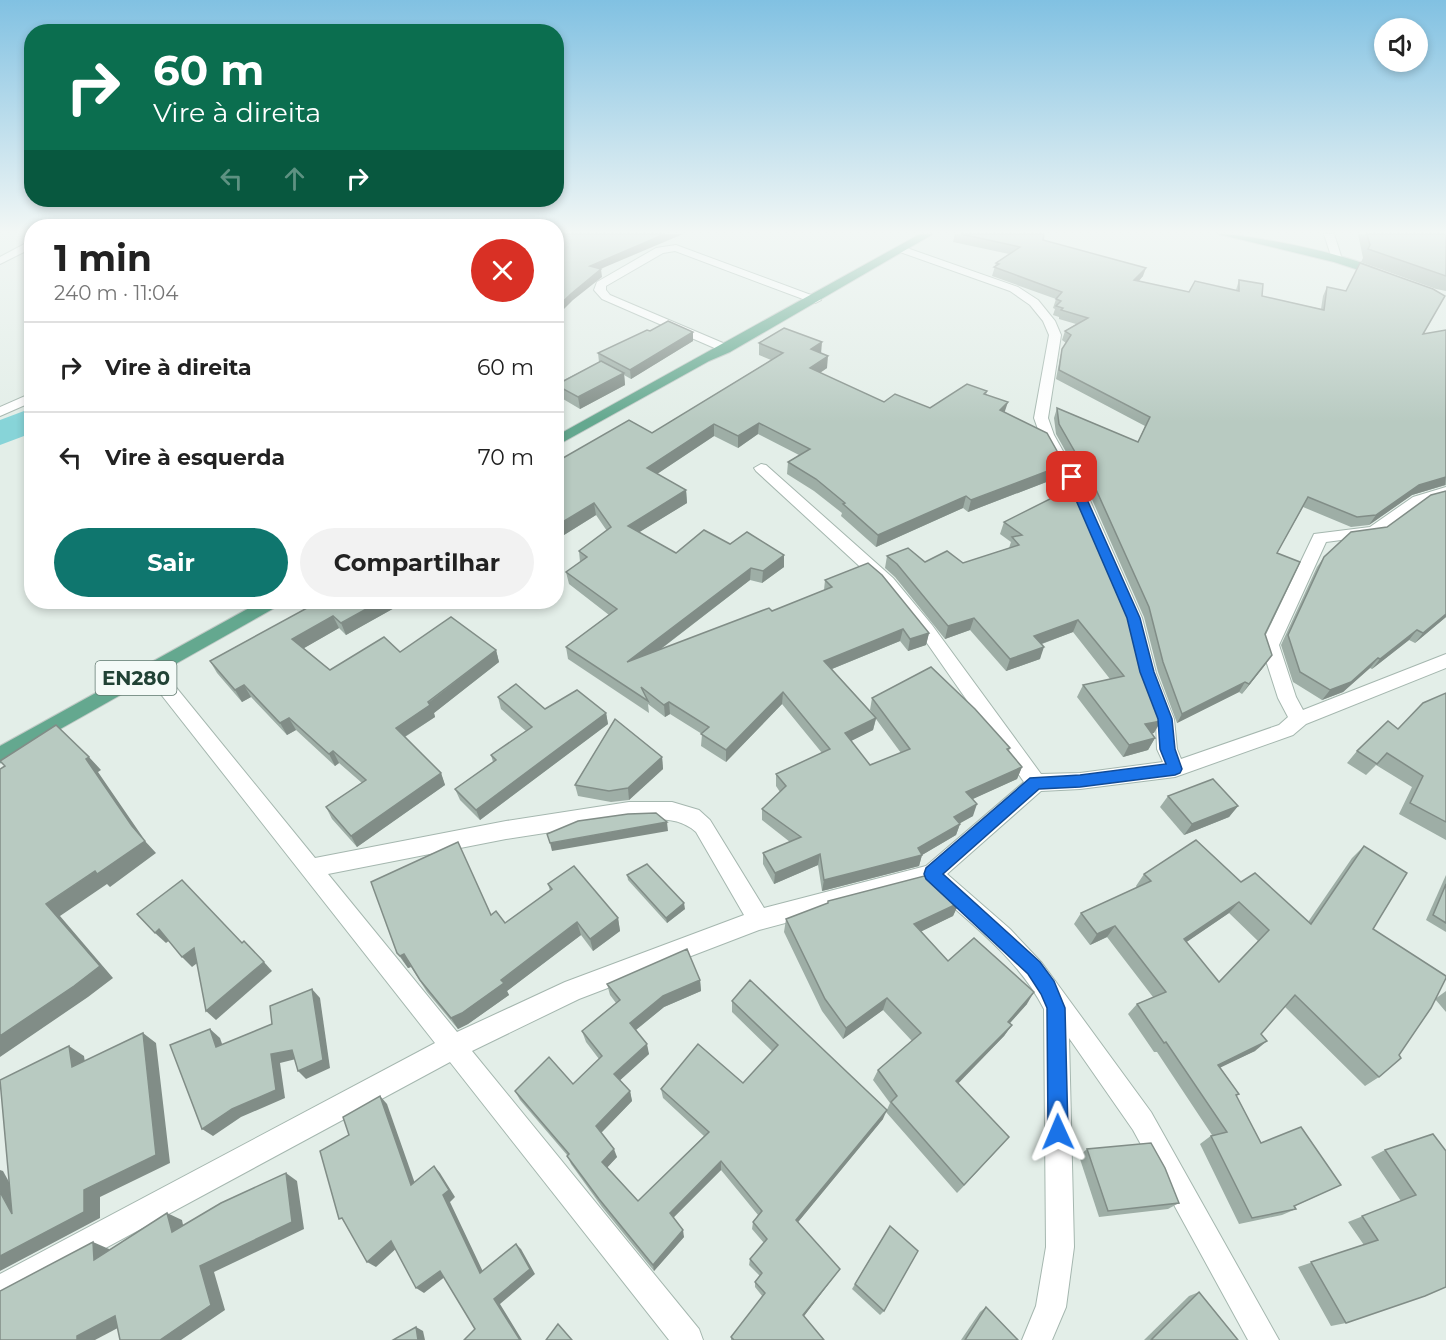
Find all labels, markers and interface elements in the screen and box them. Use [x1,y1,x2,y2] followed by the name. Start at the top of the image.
[1374,18,1428,72] map controls
[1374,18,1428,72] button: sound
[153,44,264,96] text: 60 m
[54,48,132,126] icon: right
[153,96,321,129] text: Vire à direita
[215,162,248,195] icon: left
[278,162,311,195] icon: ahead
[341,162,374,195] icon: right
[54,236,152,280] text: 1 min
[471,239,534,302] button: close
[54,281,179,305] text: 240 m · 11:04
[54,351,87,384] icon: right
[105,354,252,381] text: Vire à direita
[477,354,534,381] text: 60 m
[54,441,87,474] icon: left
[105,444,285,471] text: Vire à esquerda
[478,444,534,471] text: 70 m
[1046,451,1097,502] pin
[1055,460,1088,493] icon: arrive
[54,528,288,597] button: Sair
[300,528,534,597] button: Compartilhar
[96,661,176,695] road number: EN280
[1026,1100,1090,1164] position arrow

